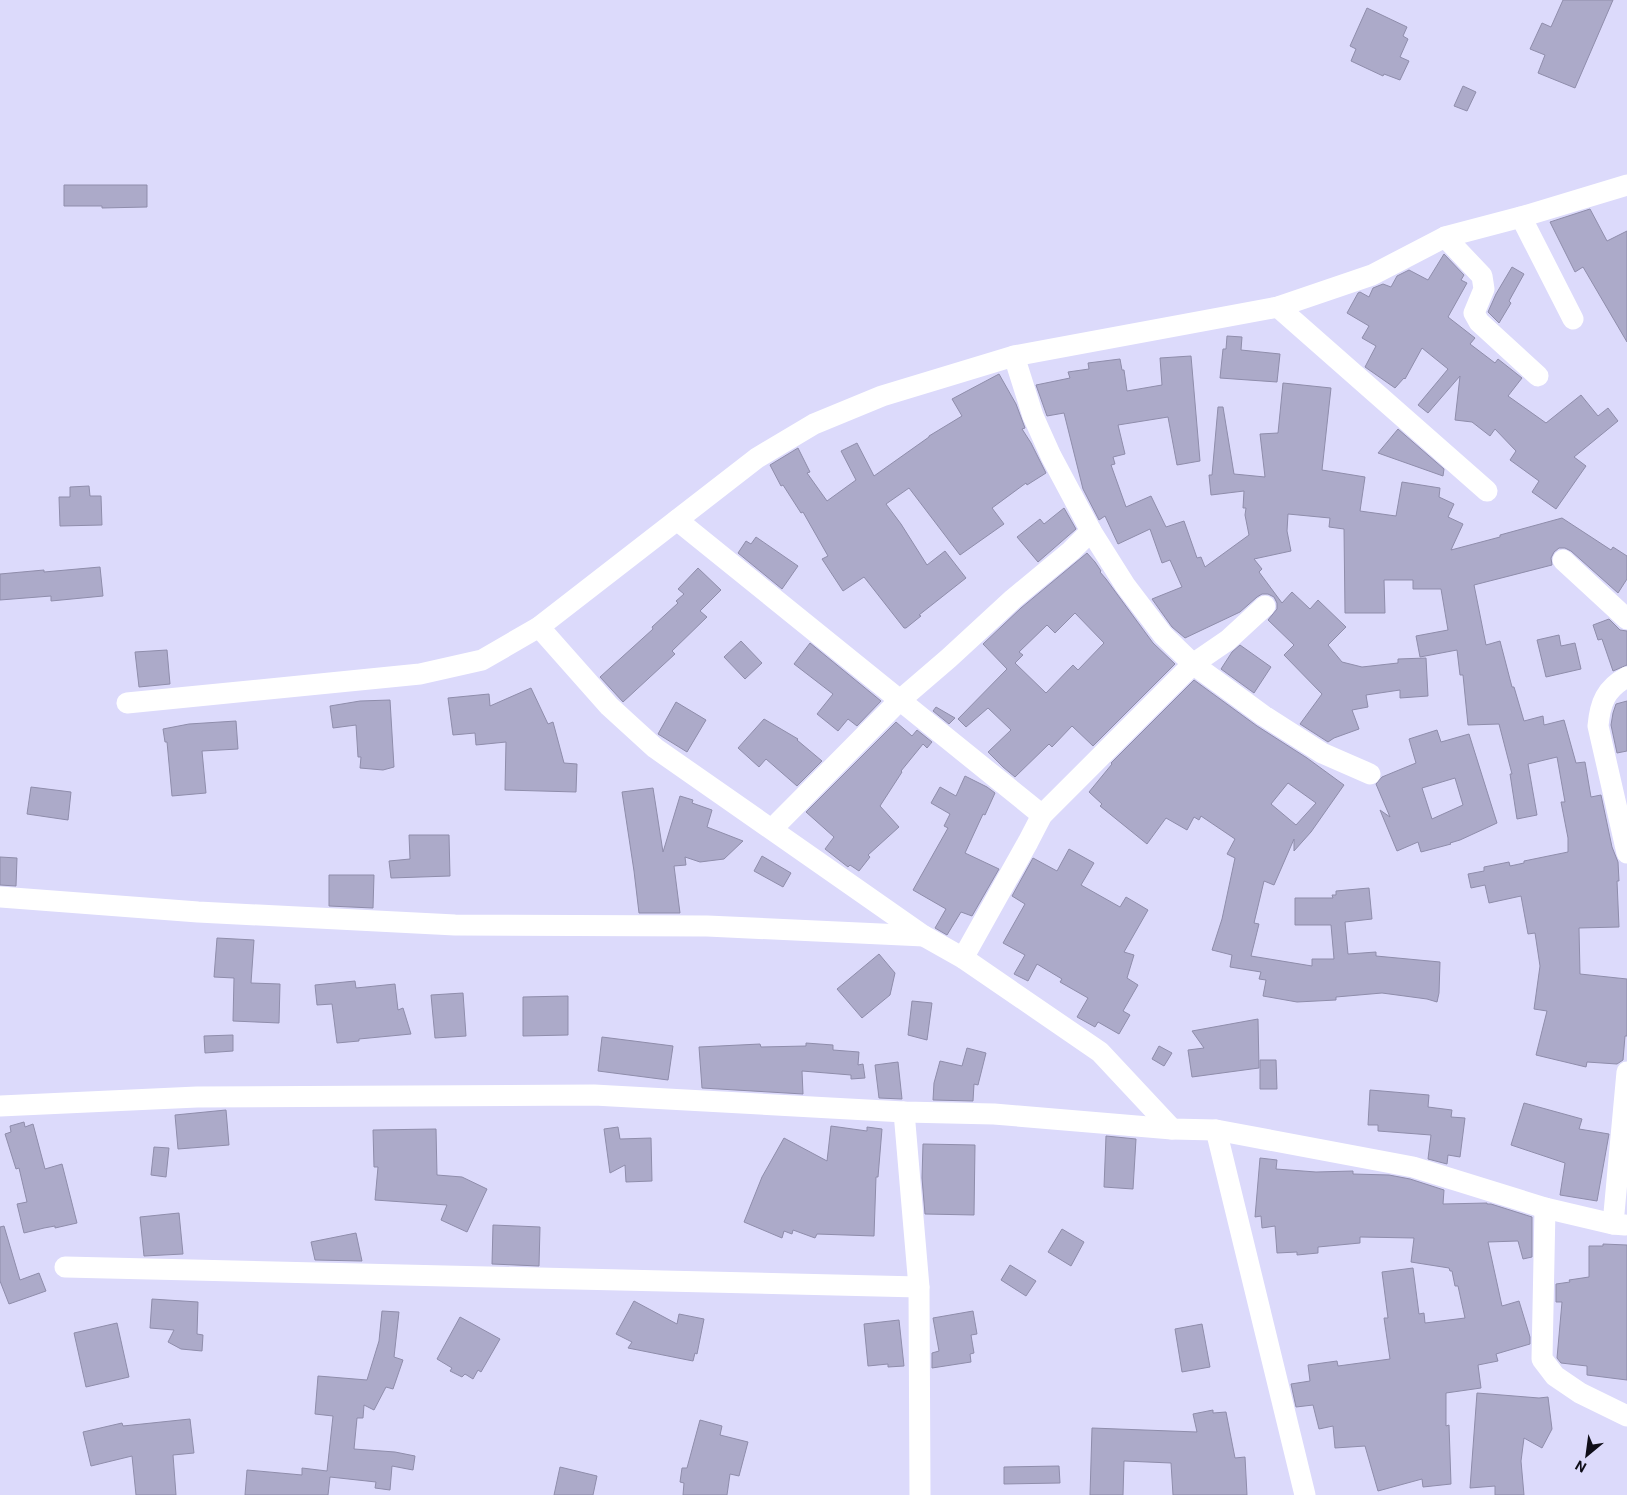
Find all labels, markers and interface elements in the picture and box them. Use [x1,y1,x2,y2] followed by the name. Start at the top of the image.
[1562,1430,1612,1480] north arrow
[1572,1457,1589,1476] text: N

